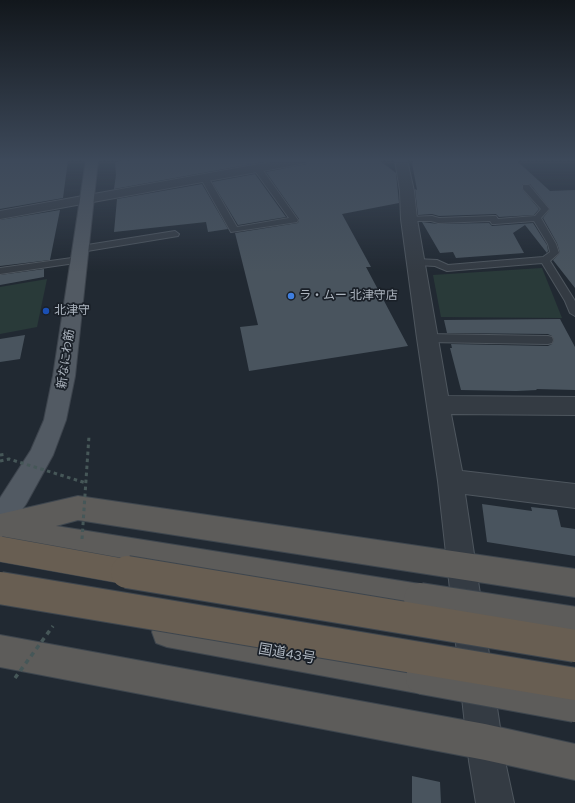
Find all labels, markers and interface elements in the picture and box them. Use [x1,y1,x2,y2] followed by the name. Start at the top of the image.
[299,289,398,303] place label: ラ・ムー 北津守店
[286,291,296,301] marker: ラ・ムー 北津守店
[54,304,90,318] place label: 北津守
[41,306,51,316] marker: 北津守
[55,328,77,390] street label: 新なにわ筋
[257,641,317,667] street label: 国道43号

